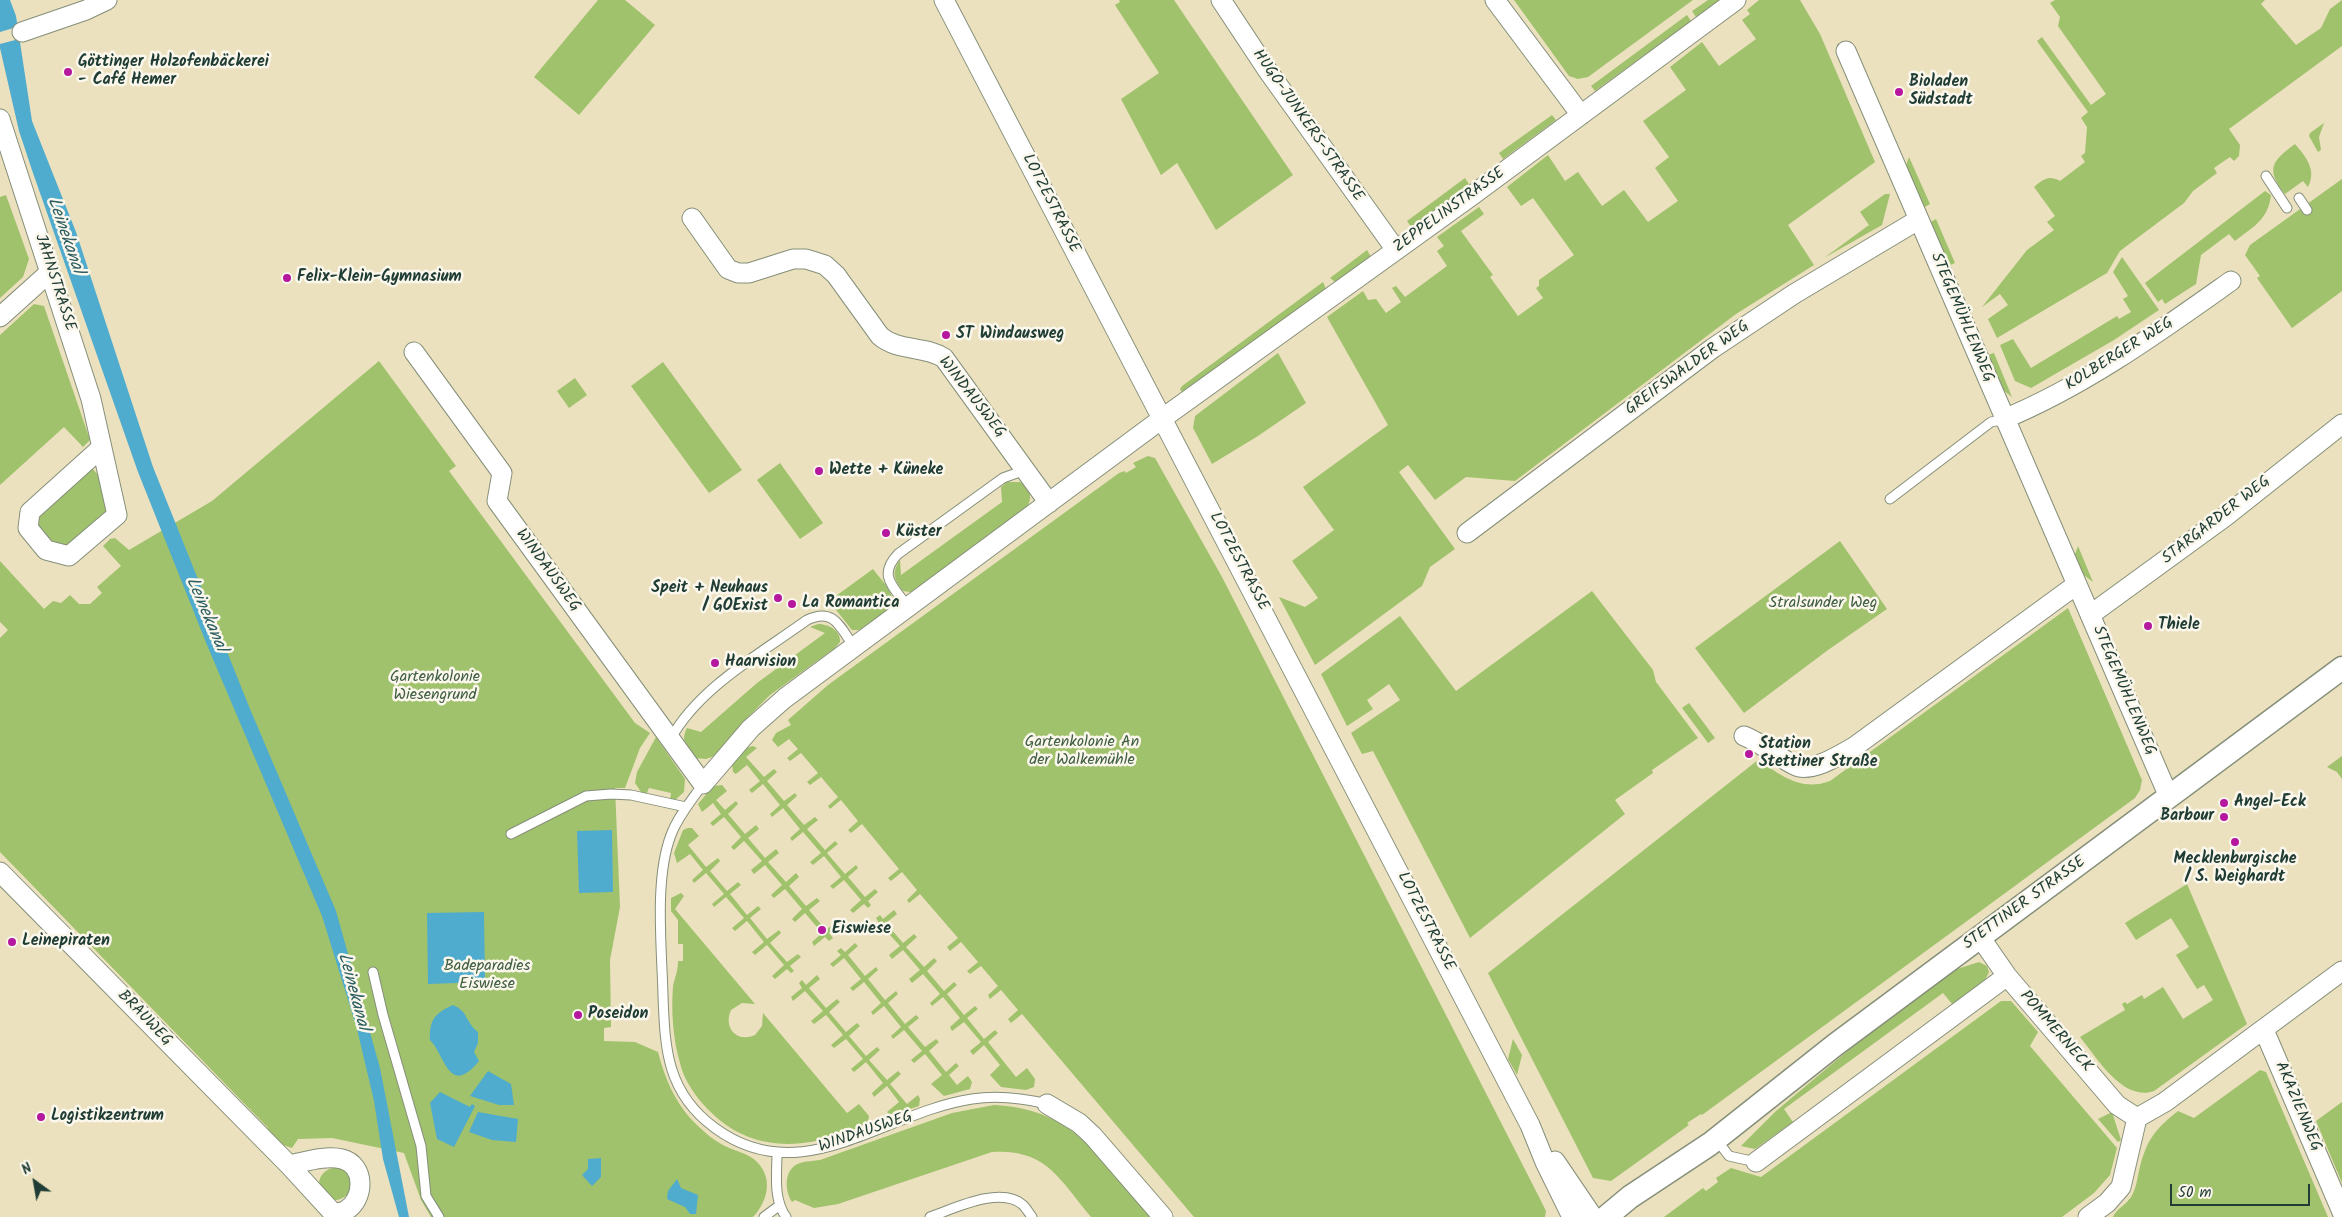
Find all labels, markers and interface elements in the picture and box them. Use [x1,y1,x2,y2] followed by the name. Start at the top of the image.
[1247,46,1367,206] street label: HUGO-JUNKERS-STRASSE
[78,53,269,91] place label: Göttinger Holzofenbäckerei - Café Hemer
[62,66,74,78] marker: Göttinger Holzofenbäckerei - Café Hemer
[1909,73,1973,111] place label: Bioladen Südstadt
[1893,86,1905,98] marker: Bioladen Südstadt
[1017,151,1083,257] street label: LOTZESTRASSE
[1391,164,1509,258] street label: ZEPPELINSTRASSE
[41,195,87,277] water label: Leinekanal
[29,232,79,334] street label: JAHNSTRASSE
[1925,250,1997,386] street label: STEGEMÜHLENWEG
[297,268,462,288] place label: Felix-Klein-Gymnasium
[281,272,293,284] marker: Felix-Klein-Gymnasium
[2063,314,2177,396] street label: KOLBERGER WEG
[1622,318,1754,420] street label: GREIFSWALDER WEG
[956,325,1064,345] place label: ST Windausweg
[940,329,952,341] marker: ST Windausweg
[933,353,1009,443] street label: WINDAUSWEG
[829,461,943,481] place label: Wette + Küneke
[813,465,825,477] marker: Wette + Küneke
[2159,473,2275,569] street label: STARGARDER WEG
[1204,509,1272,615] street label: LOTZESTRASSE
[896,523,942,543] place label: Küster
[510,526,584,616] street label: WINDAUSWEG
[880,527,892,539] marker: Küster
[180,574,230,656] water label: Leinekanal
[651,579,768,617] place label: Speit + Neuhaus / GOExist
[772,592,784,604] marker: Speit + Neuhaus / GOExist
[802,594,899,614] place label: La Romantica
[1769,594,1877,614] park label: Stralsunder Weg
[786,598,798,610] marker: La Romantica
[2158,616,2200,636] place label: Thiele
[2142,620,2154,632] marker: Thiele
[2087,623,2159,759] street label: STEGEMÜHLENWEG
[725,653,796,673] place label: Haarvision
[709,657,721,669] marker: Haarvision
[390,668,480,706] park label: Gartenkolonie Wiesengrund
[1025,733,1139,771] park label: Gartenkolonie An der Walkemühle
[1759,735,1877,773] place label: Station Stettiner Straße
[1743,748,1755,760] marker: Station Stettiner Straße
[2234,793,2306,813] place label: Angel-Eck
[2218,797,2230,809] marker: Angel-Eck
[2160,807,2214,827] place label: Barbour
[2218,811,2230,823] marker: Barbour
[2229,836,2241,848] marker: Mecklenburgische / S. Weighardt
[2173,850,2297,888] place label: Mecklenburgische / S. Weighardt
[1960,853,2090,955] street label: STETTINER STRASSE
[1392,869,1458,975] street label: LOTZESTRASSE
[832,920,891,940] place label: Eiswiese
[816,924,828,936] marker: Eiswiese
[22,932,110,952] place label: Leinepiraten
[6,936,18,948] marker: Leinepiraten
[331,951,373,1033] water label: Leinekanal
[444,957,530,995] park label: Badeparadies Eiswiese
[113,987,175,1051] street label: BRAUWEG
[2014,987,2096,1077] street label: POMMERNECK
[588,1005,648,1025] place label: Poseidon
[572,1009,584,1021] marker: Poseidon
[2269,1059,2325,1155] street label: AKAZIENWEG
[51,1107,164,1127] place label: Logistikzentrum
[817,1108,915,1158] street label: WINDAUSWEG
[35,1111,47,1123] marker: Logistikzentrum
[10,1157,60,1207] north arrow
[17,1158,37,1181] text: N
[2172,1174,2312,1206] scale bar
[2178,1181,2212,1205] text: 50 m

